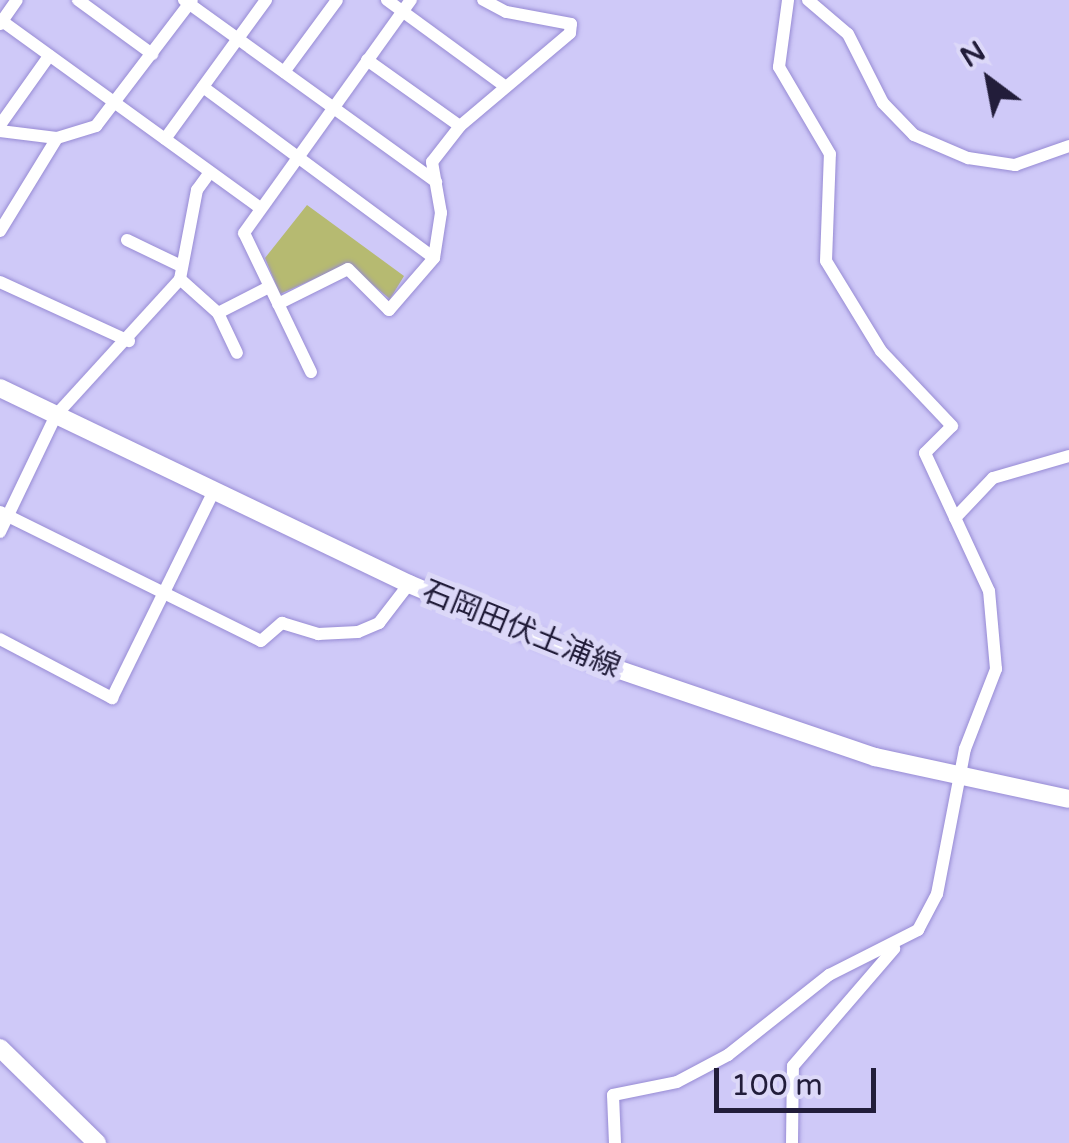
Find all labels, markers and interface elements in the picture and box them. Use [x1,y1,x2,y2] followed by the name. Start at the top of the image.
[939,30,1039,130] north arrow
[955,34,992,75] text: N
[417,574,625,686] street label: 石岡田伏土浦線
[719,1048,882,1110] scale bar
[731,1067,823,1104] text: 100 m

